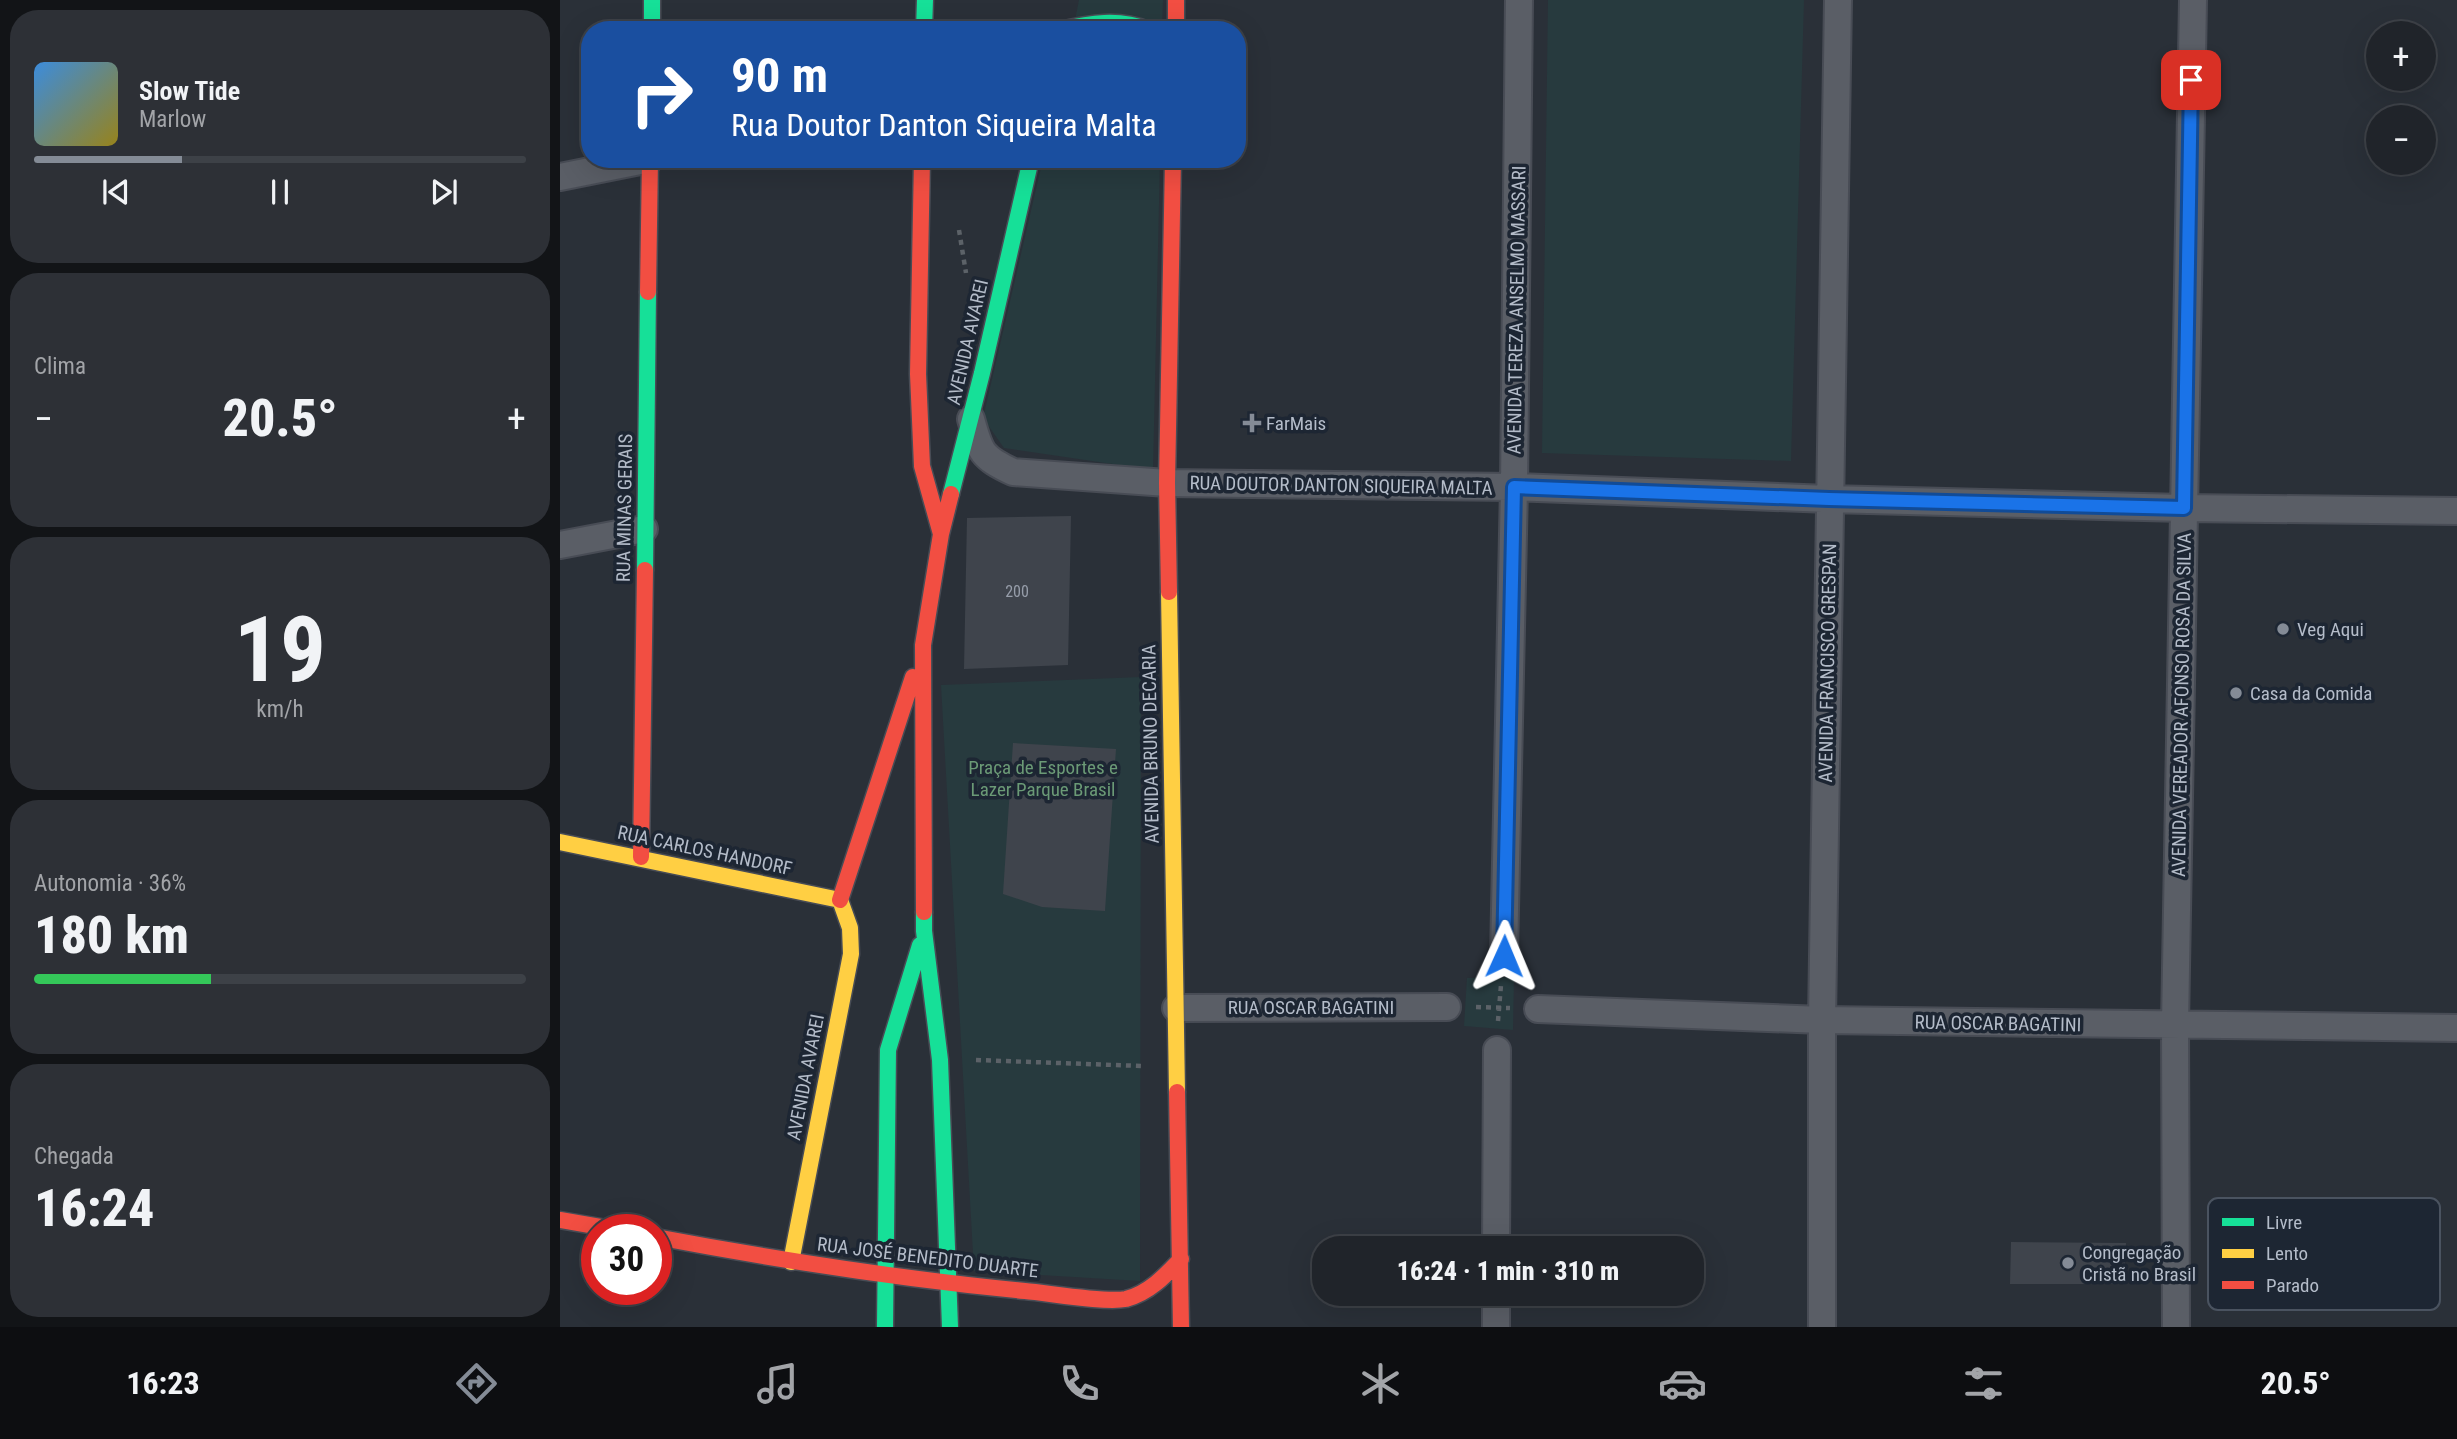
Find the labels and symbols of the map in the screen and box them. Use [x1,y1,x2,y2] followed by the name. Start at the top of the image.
[2161,50,2221,110] pin
[1502,165,1531,455] street label: AVENIDA TEREZA ANSELMO MASSARI
[942,277,993,407] street label: AVENIDA AVAREI
[1266,412,1326,435] place label: FarMais
[1244,415,1260,431] marker: FarMais
[612,433,637,582] street label: RUA MINAS GERAIS
[1189,471,1493,500] street label: RUA DOUTOR DANTON SIQUEIRA MALTA
[2167,533,2196,877] street label: AVENIDA VEREADOR AFONSO ROSA DA SILVA
[1814,543,1841,783] street label: AVENIDA FRANCISCO GRESPAN
[1005,582,1029,601] house number: 200
[2297,618,2364,641] place label: Veg Aqui
[2275,621,2291,637] marker: Veg Aqui
[1137,644,1164,844] street label: AVENIDA BRUNO DECARIA
[2250,682,2372,705] place label: Casa da Comida
[2228,685,2244,701] marker: Casa da Comida
[968,756,1118,801] park label: Praça de Esportes e Lazer Parque Brasil
[615,821,794,880] street label: RUA CARLOS HANDORF
[1467,919,1541,993] position arrow
[1228,996,1394,1019] street label: RUA OSCAR BAGATINI
[1914,1011,2082,1036] street label: RUA OSCAR BAGATINI
[782,1012,829,1142] street label: AVENIDA AVAREI
[2208,1198,2440,1310] legend
[2266,1211,2302,1234] text: Livre
[581,1214,672,1305] speed limit sign: 30
[816,1233,1040,1282] street label: RUA JOSÉ BENEDITO DUARTE
[2082,1241,2196,1286] place label: Congregação Cristã no Brasil
[2266,1242,2308,1265] text: Lento
[2060,1255,2076,1271] marker: Congregação Cristã no Brasil
[2266,1274,2319,1297] text: Parado

